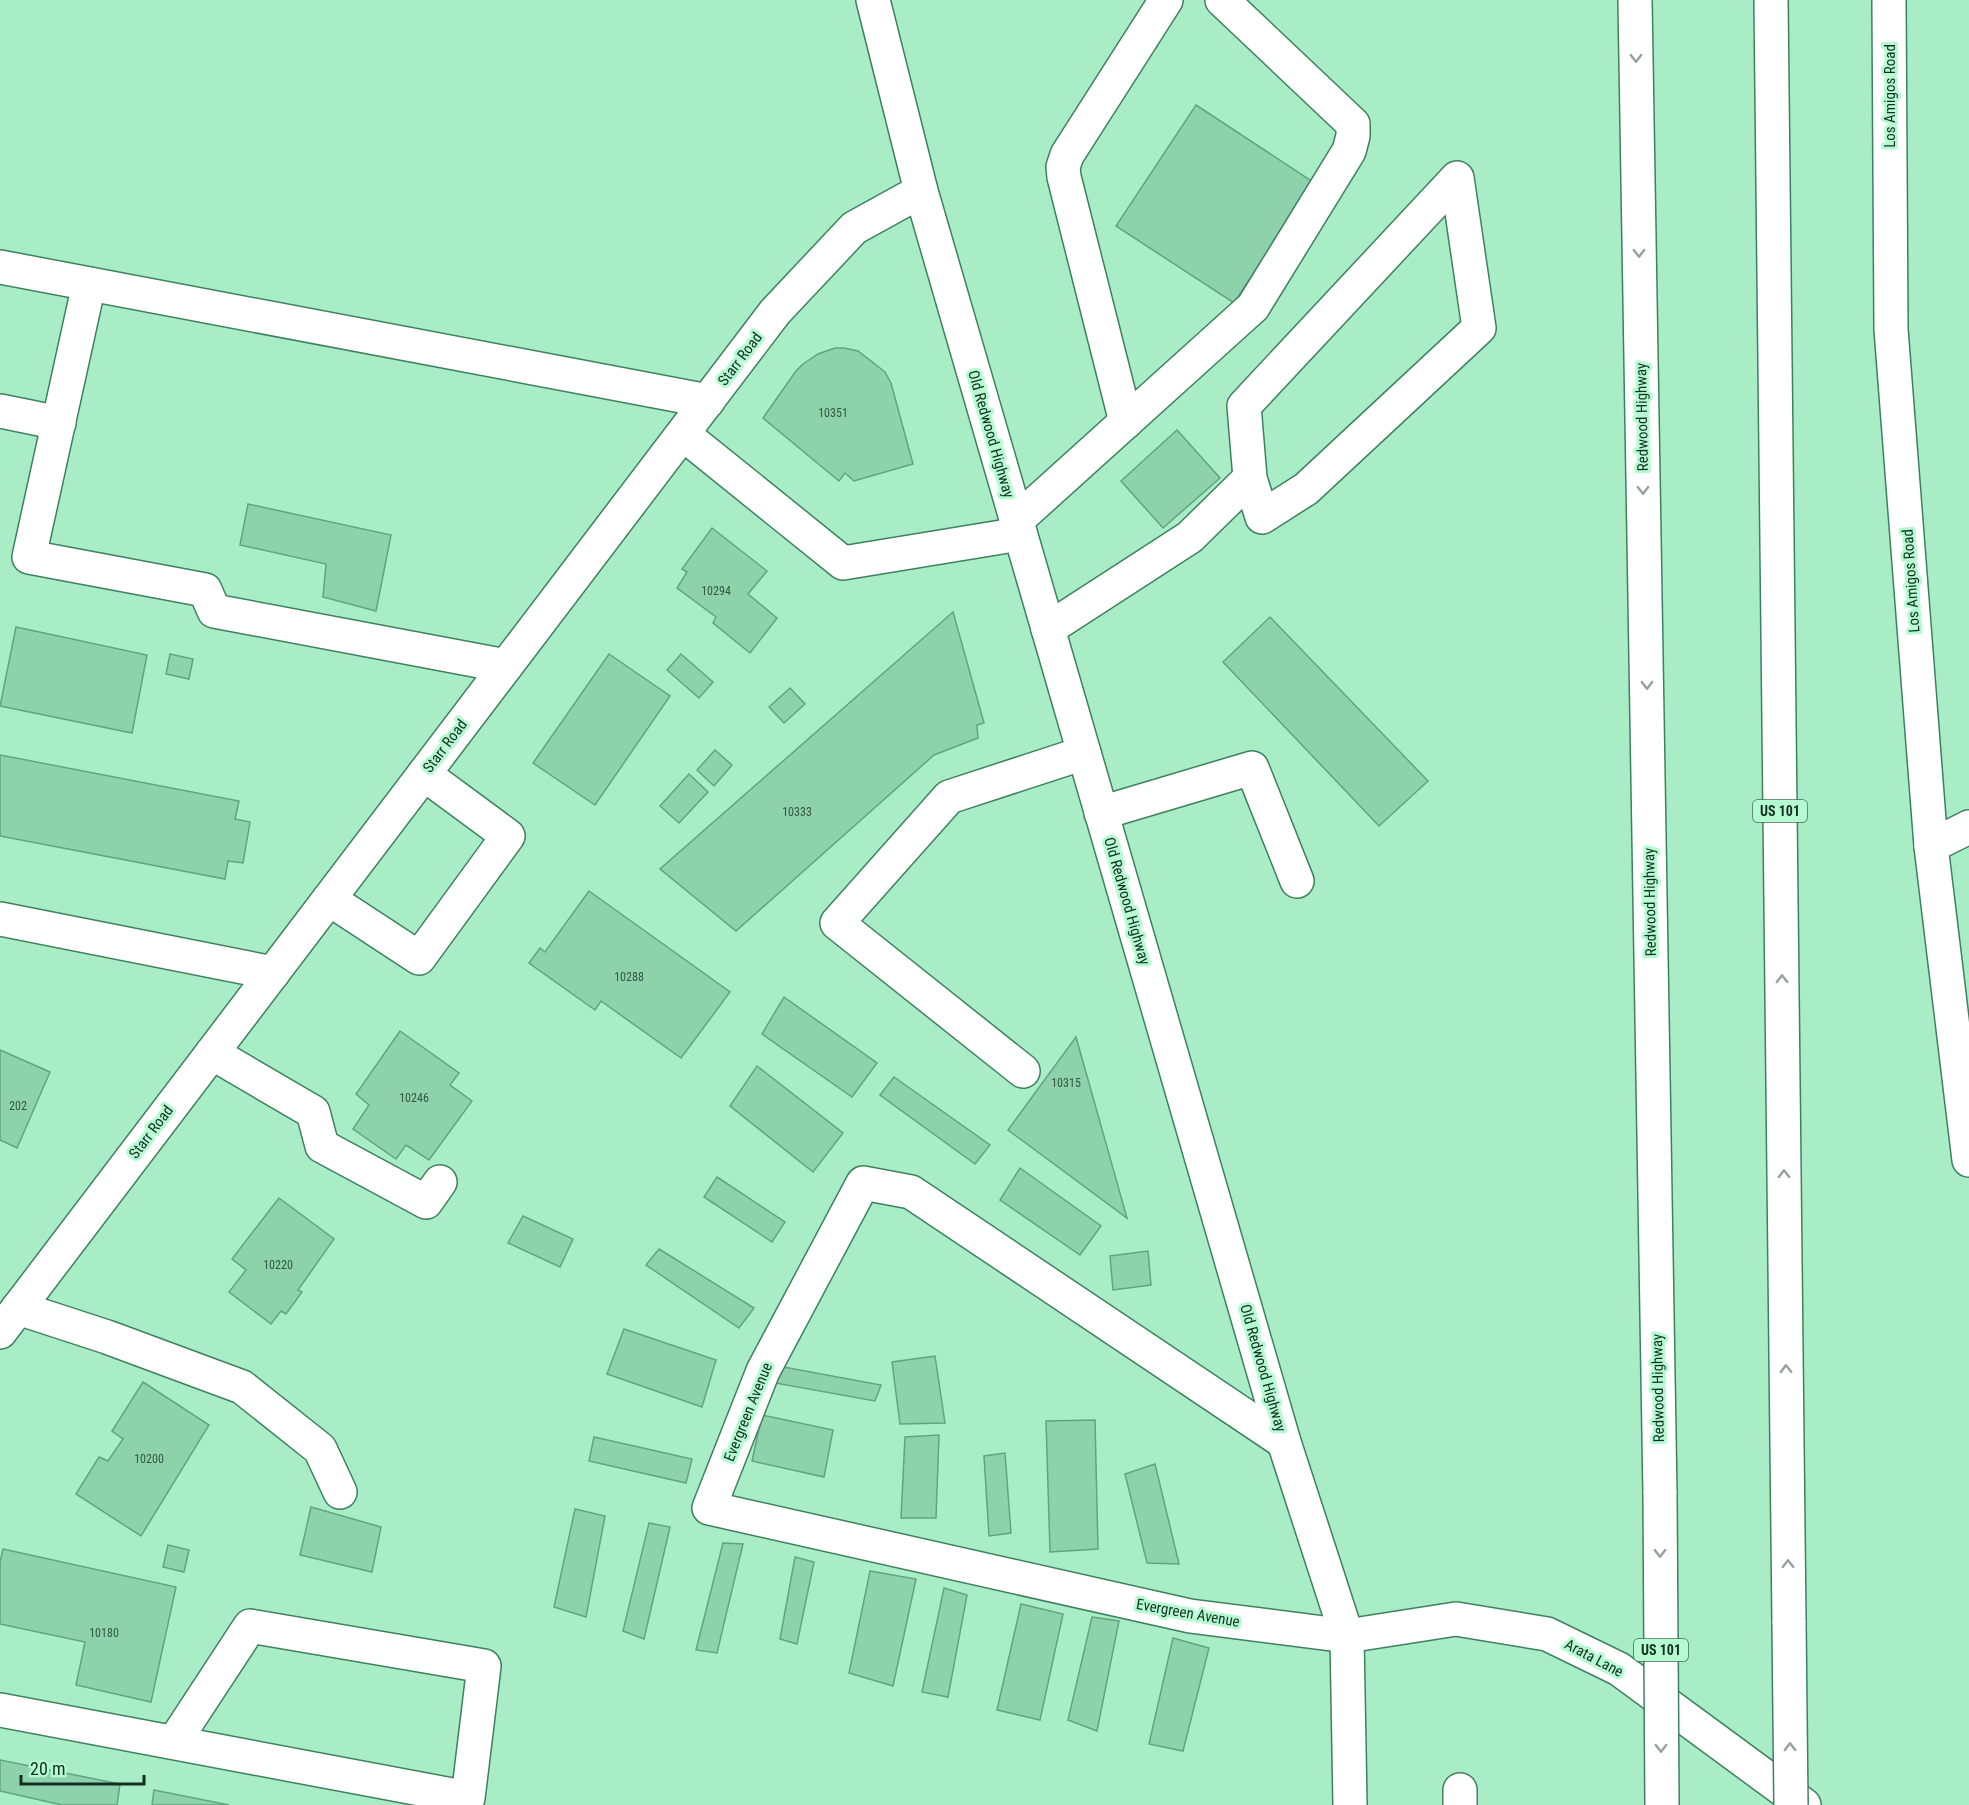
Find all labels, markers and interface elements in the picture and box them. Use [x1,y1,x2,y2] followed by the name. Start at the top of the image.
[1881,44,1899,148] street label: Los Amigos Road
[1630,54,1642,63] one-way arrow
[1633,249,1645,258] one-way arrow
[714,329,766,389] street label: Starr Road
[1632,363,1652,471] street label: Redwood Highway
[964,368,1018,500] street label: Old Redwood Highway
[818,406,848,420] house number: 10351
[1637,486,1649,495] one-way arrow
[1898,529,1924,633] street label: Los Amigos Road
[701,584,731,598] house number: 10294
[1640,681,1653,690] one-way arrow
[419,716,471,776] street label: Starr Road
[1753,800,1807,822] road number: US 101
[782,805,812,819] house number: 10333
[1100,835,1154,967] street label: Old Redwood Highway
[1640,848,1660,956] street label: Redwood Highway
[614,970,644,984] house number: 10288
[1776,975,1788,984] one-way arrow
[1051,1076,1081,1090] house number: 10315
[399,1091,429,1105] house number: 10246
[9,1099,27,1113] house number: 202
[125,1102,177,1162] street label: Starr Road
[1778,1170,1790,1179] one-way arrow
[263,1258,293,1272] house number: 10220
[1236,1302,1290,1434] street label: Old Redwood Highway
[1648,1334,1668,1442] street label: Redwood Highway
[720,1360,776,1464] street label: Evergreen Avenue
[1780,1365,1792,1374] one-way arrow
[134,1452,164,1466] house number: 10200
[1654,1548,1666,1557] one-way arrow
[1782,1560,1795,1569] one-way arrow
[1135,1595,1241,1631] street label: Evergreen Avenue
[89,1626,119,1640] house number: 10180
[1562,1635,1626,1681] street label: Arata Lane
[1634,1639,1688,1661] road number: US 101
[1784,1742,1797,1751] one-way arrow
[1655,1743,1667,1752] one-way arrow
[21,1748,144,1786] scale bar
[30,1758,65,1779] text: 20 m

